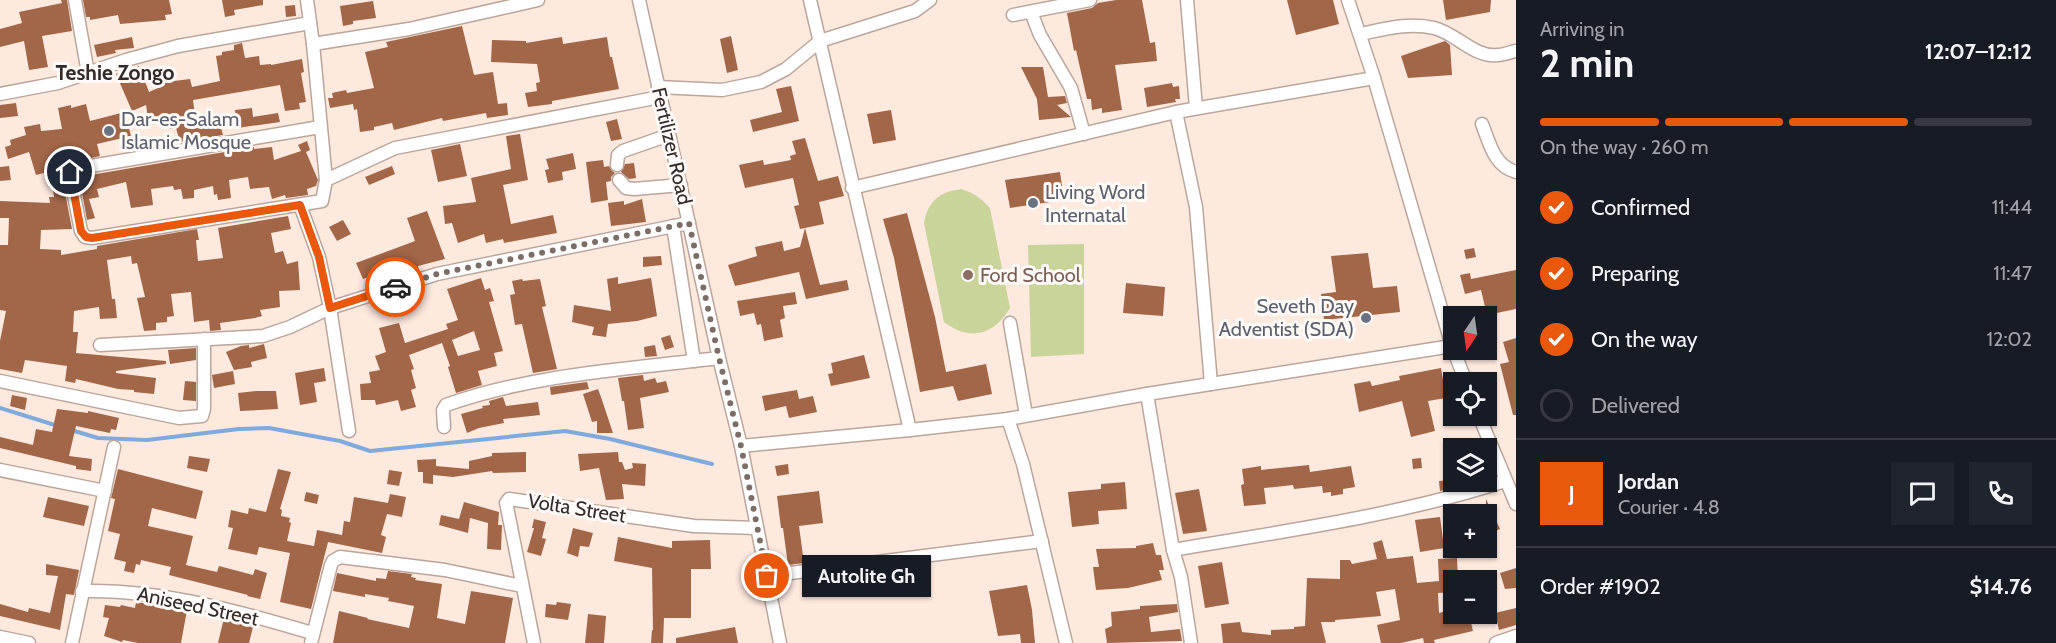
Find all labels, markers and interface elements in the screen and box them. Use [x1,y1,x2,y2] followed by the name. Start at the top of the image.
[1540,17,1624,41] text: Arriving in
[1925,38,2032,65] text: 12:07–12:12
[1540,39,1634,87] text: 2 min
[56,60,174,85] district label: Teshie Zongo
[647,85,697,207] street label: Fertilizer Road
[121,107,251,154] place label: Dar-es-Salam Islamic Mosque
[102,124,116,138] marker: Dar-es-Salam Islamic Mosque
[1540,135,1709,159] text: On the way · 260 m
[44,146,95,197] pin
[53,155,86,188] icon: home
[1045,180,1145,227] place label: Living Word Internatal
[1540,191,1573,224] icon: check
[1591,194,1690,221] text: Confirmed
[1992,195,2032,219] text: 11:44
[1026,196,1040,210] marker: Living Word Internatal
[365,257,425,317] courier
[1540,257,1573,290] icon: check
[1591,260,1679,287] text: Preparing
[1993,261,2032,285] text: 11:47
[980,263,1081,287] place label: Ford School
[961,268,975,282] marker: Ford School
[379,271,412,304] icon: car
[1219,294,1354,341] place label: Seveth Day Adventist (SDA)
[1443,306,1497,360] north arrow
[1443,306,1497,624] map controls
[1359,311,1373,325] marker: Seveth Day Adventist (SDA)
[1540,323,1573,356] icon: check
[1591,326,1698,353] text: On the way
[1986,327,2032,351] text: 12:02
[1443,372,1497,426] button: locate
[1591,392,1680,419] text: Delivered
[1443,438,1497,492] button: layers
[1891,462,1954,525] button: chat
[1969,462,2032,525] button: phone
[1618,468,1679,495] text: Jordan
[1568,480,1575,507] text: J
[526,488,628,528] street label: Volta Street
[1618,495,1720,519] text: Courier · 4.8
[1443,504,1497,558] button: +
[741,550,792,601] pin
[803,555,932,597] callout: Autolite Gh
[750,559,783,592] icon: bag
[818,564,915,588] text: Autolite Gh
[1443,570,1497,624] button: −
[1540,573,1661,600] text: Order #1902
[1969,573,2032,600] text: $14.76
[135,581,261,631] street label: Aniseed Street

